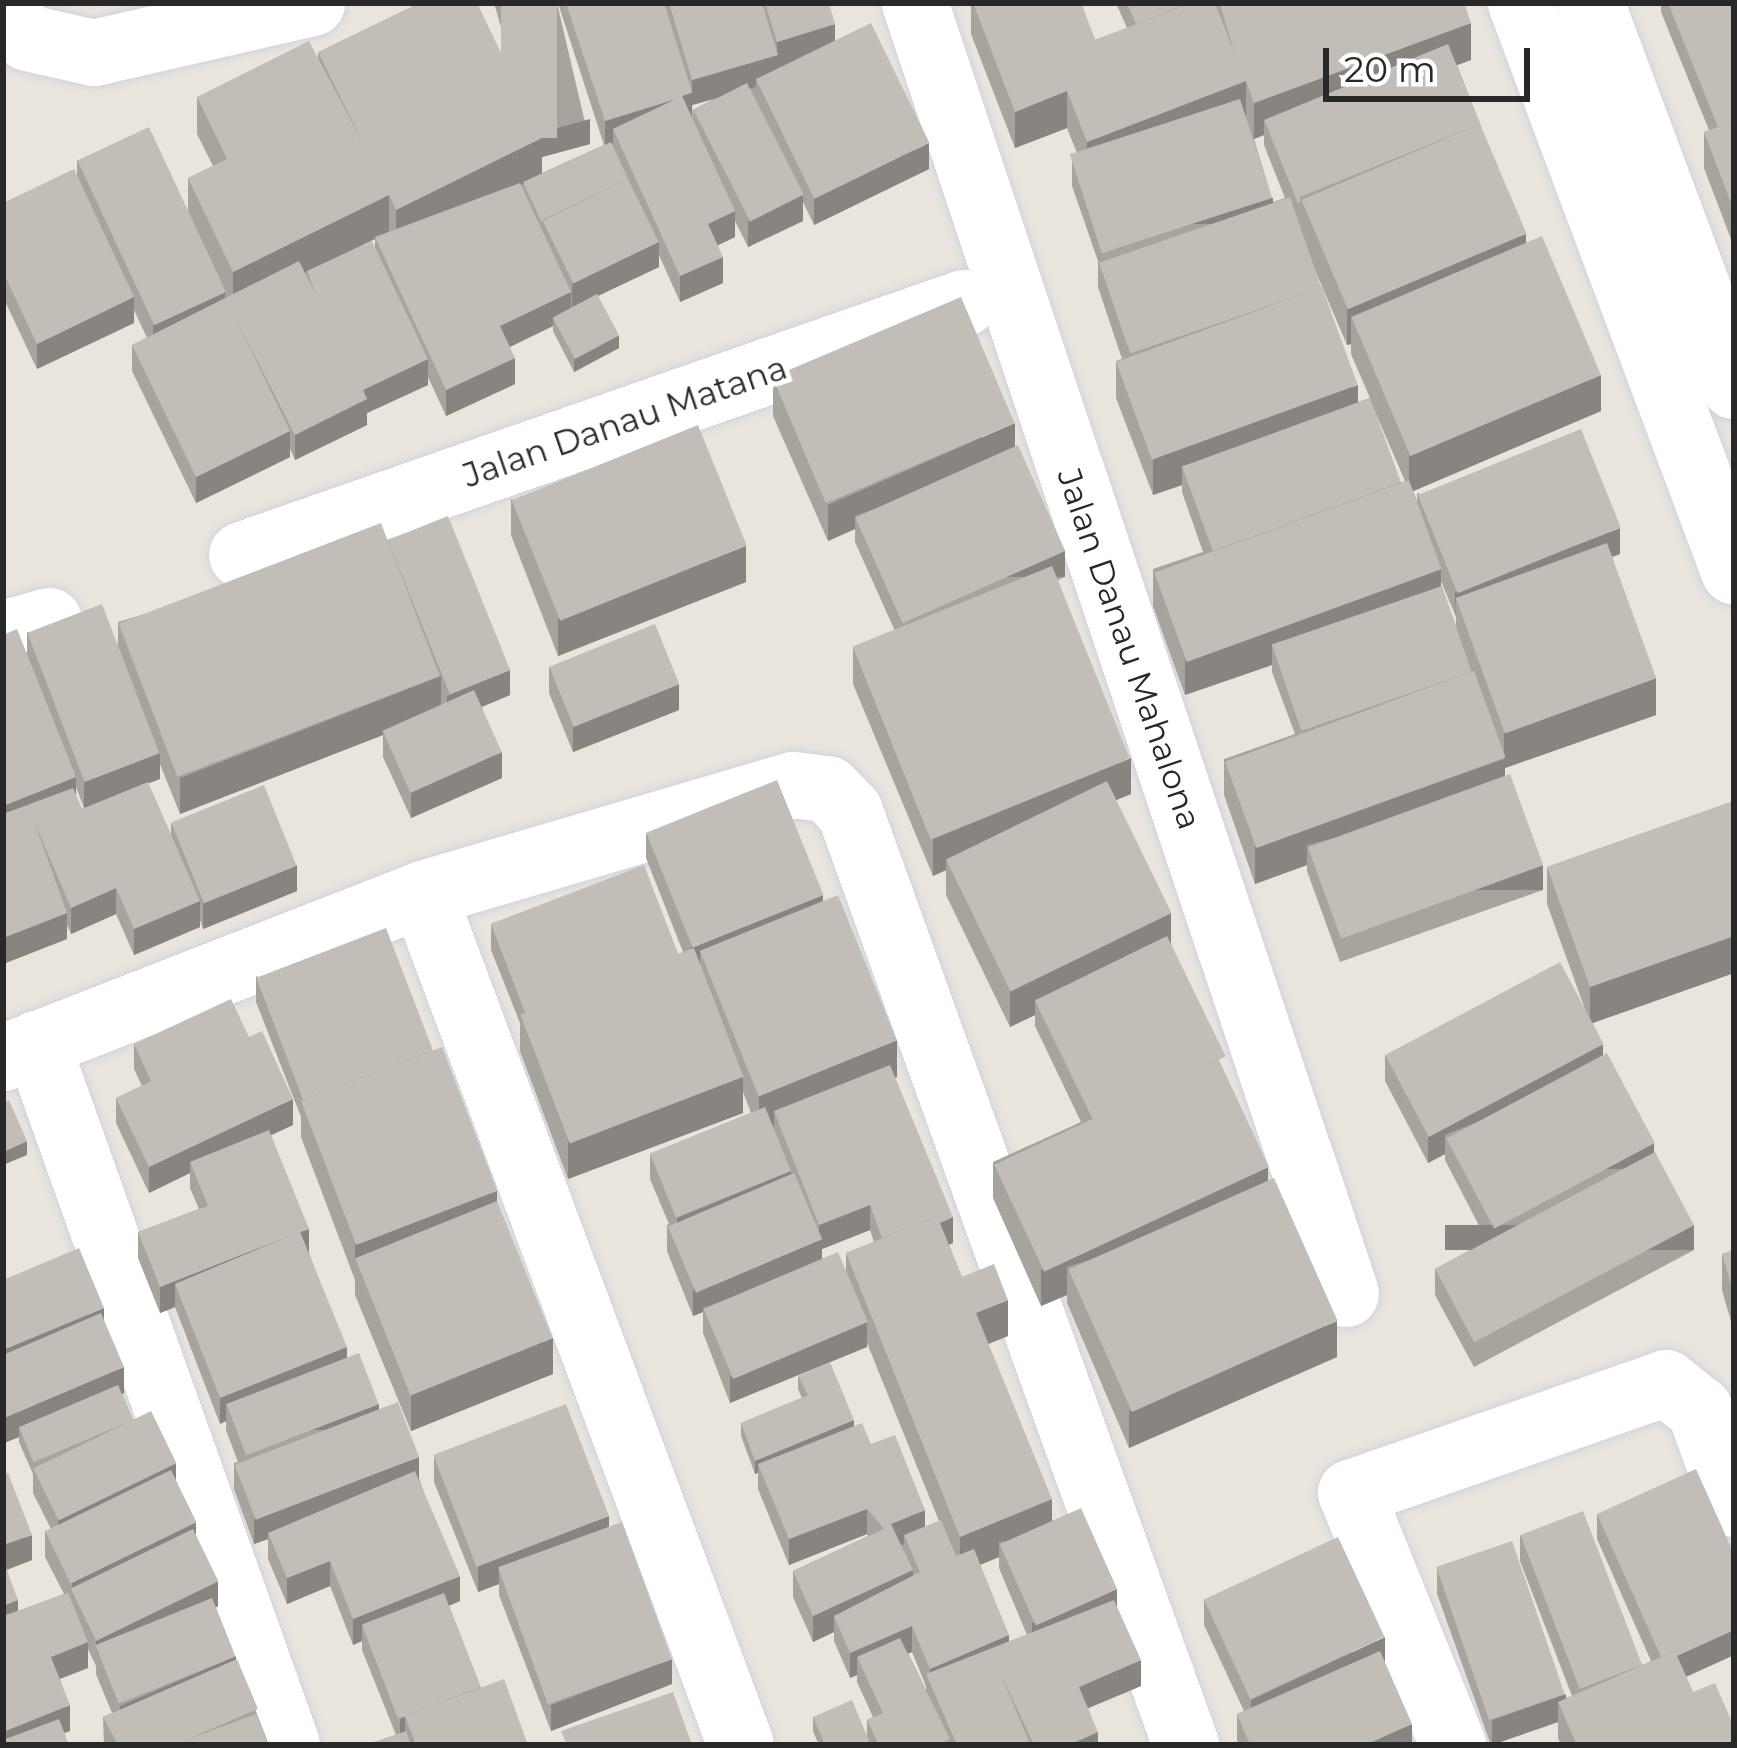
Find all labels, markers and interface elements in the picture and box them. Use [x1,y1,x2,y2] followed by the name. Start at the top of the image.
[1329,24,1536,98] scale bar
[1344,47,1436,91] text: 20 m
[458,348,792,496] street label: Jalan Danau Matana
[1049,464,1209,834] street label: Jalan Danau Mahalona

